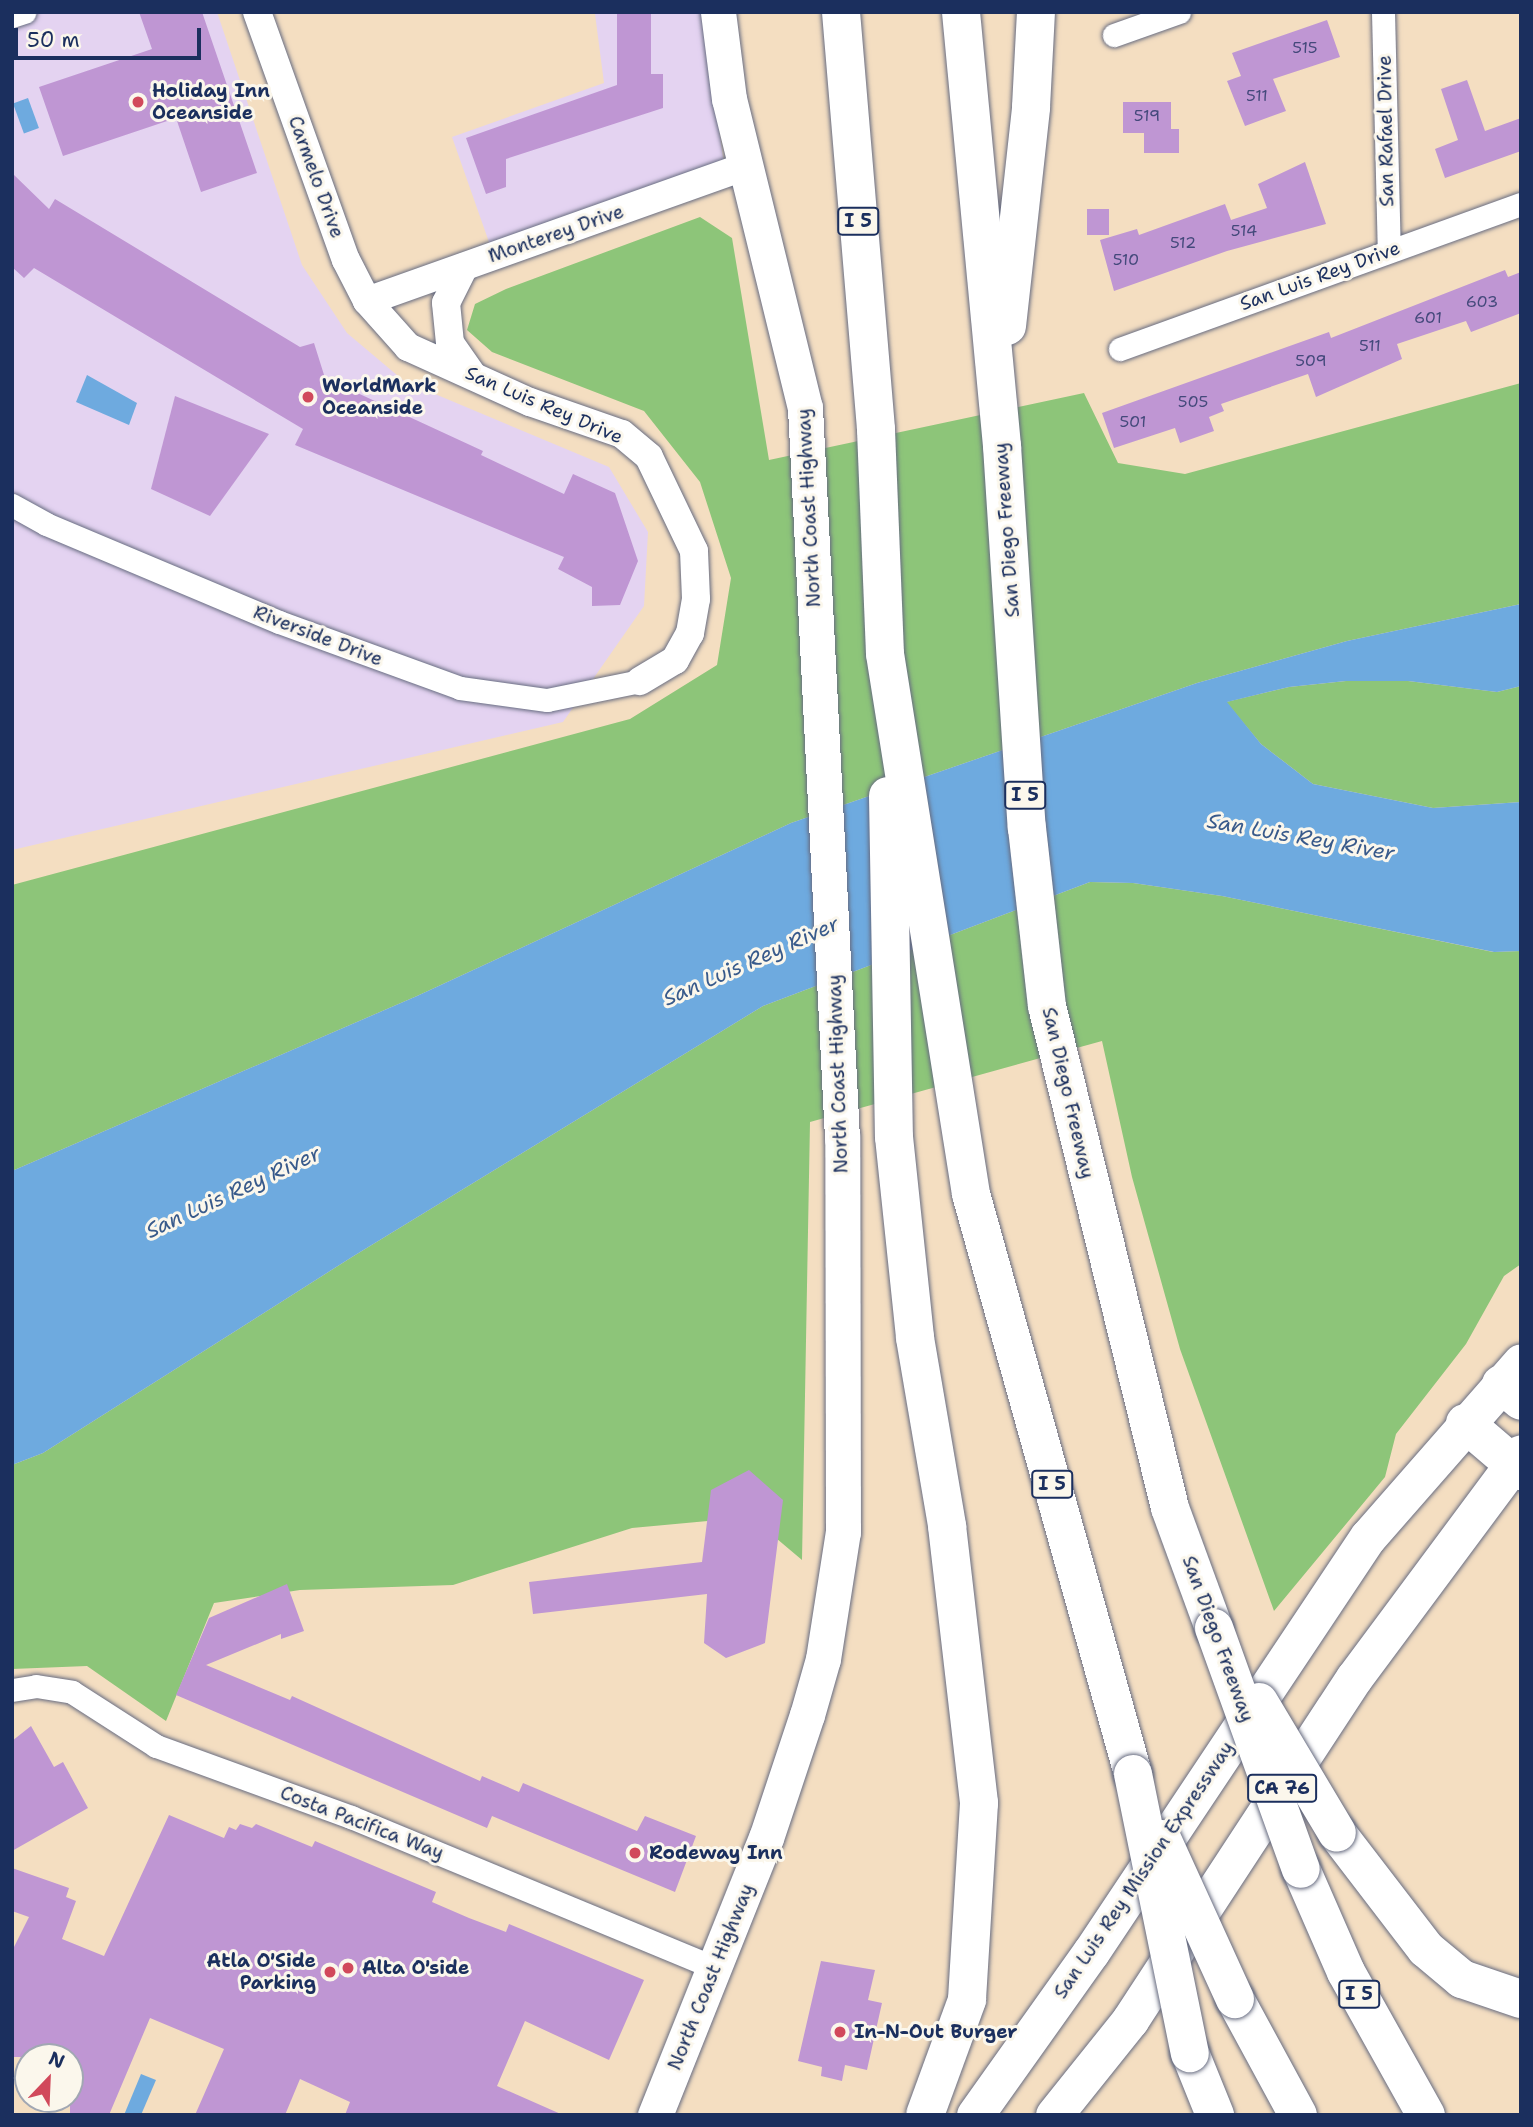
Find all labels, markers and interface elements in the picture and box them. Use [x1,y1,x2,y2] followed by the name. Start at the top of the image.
[18,14,205,58] scale bar
[27,26,80,54] text: 50 m
[1292,38,1318,58] house number: 515
[1373,55,1399,207] street label: San Rafael Drive
[152,80,270,124] place label: Holiday Inn Oceanside
[1246,86,1268,106] house number: 511
[130,94,146,110] marker: Holiday Inn Oceanside
[1134,106,1160,126] house number: 519
[283,113,349,241] street label: Carmelo Drive
[485,200,627,268] street label: Monterey Drive
[837,206,879,236] road number: I 5
[1231,221,1257,241] house number: 514
[1170,233,1196,253] house number: 512
[1237,236,1403,316] street label: San Luis Rey Drive
[1113,250,1139,270] house number: 510
[1466,292,1498,312] house number: 603
[1414,308,1442,328] house number: 601
[1359,336,1381,356] house number: 511
[1295,351,1327,371] house number: 509
[462,362,626,448] street label: San Luis Rey Drive
[322,375,436,419] place label: WorldMark Oceanside
[300,389,316,405] marker: WorldMark Oceanside
[1178,392,1208,412] house number: 505
[792,408,826,608] street label: North Coast Highway
[1119,412,1147,432] house number: 501
[990,442,1024,618] street label: San Diego Freeway
[250,601,386,671] street label: Riverside Drive
[1004,780,1046,810] road number: I 5
[1205,808,1397,866] water label: San Luis Rey River
[659,911,843,1011] water label: San Luis Rey River
[823,974,853,1174] street label: North Coast Highway
[1037,1005,1099,1181] street label: San Diego Freeway
[142,1140,324,1244] water label: San Luis Rey River
[1031,1470,1073,1498] road number: I 5
[1177,1553,1259,1725] street label: San Diego Freeway
[1049,1737,1239,2003] street label: San Luis Rey Mission Expressway
[1247,1773,1317,1802] road number: CA 76
[277,1781,447,1865] street label: Costa Pacifica Way
[649,1842,783,1864] place label: Rodeway Inn
[627,1845,643,1861] marker: Rodeway Inn
[663,1880,759,2074] street label: North Coast Highway
[207,1950,316,1994] place label: Atla O'Side Parking
[362,1957,469,1979] place label: Alta O'side
[340,1960,356,1976] marker: Alta O'side
[322,1964,338,1980] marker: Atla O'Side Parking
[1338,1980,1380,2008] road number: I 5
[854,2021,1018,2043] place label: In-N-Out Burger
[832,2024,848,2040] marker: In-N-Out Burger
[14,2043,84,2113] north arrow
[45,2046,68,2074] text: N

